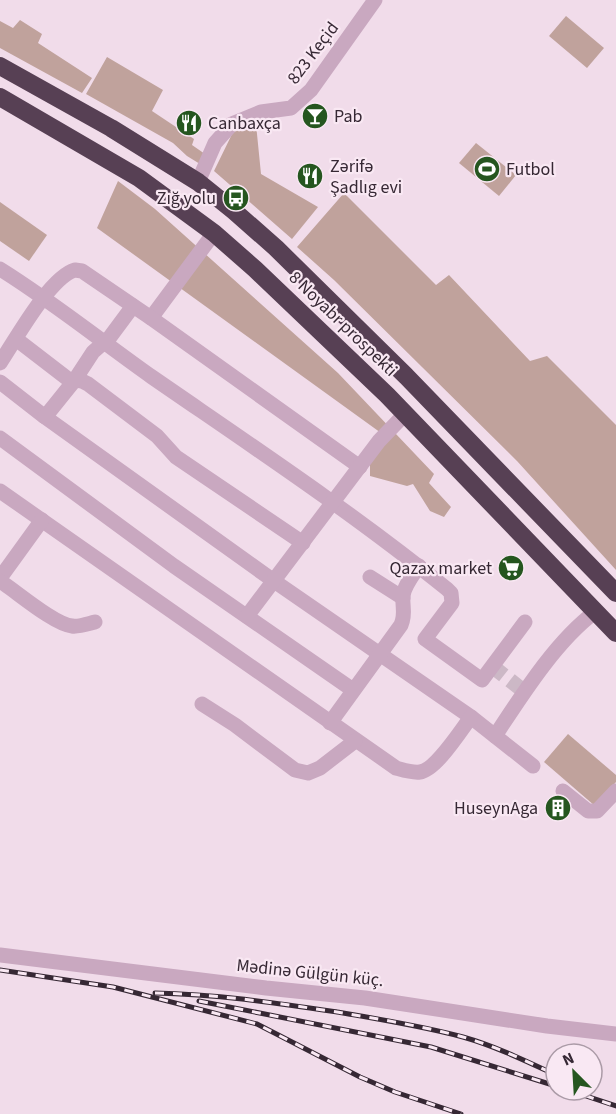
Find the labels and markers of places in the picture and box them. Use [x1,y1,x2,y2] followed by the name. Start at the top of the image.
[300,101,330,131] bar icon: Pab
[334,104,362,129] place label: Pab
[174,108,204,138] restaurant icon: Canbaxça
[208,111,281,136] place label: Canbaxça
[330,154,402,200] place label: Zərifə Şadlıg evi
[472,154,502,184] sports icon: Futbol
[506,157,555,182] place label: Futbol
[295,161,325,191] restaurant icon: Zərifə Şadlıg evi
[221,183,251,213] bus stop icon: Zığ yolu
[157,186,216,211] place label: Zığ yolu
[496,553,526,583] supermarket icon: Qazax market
[389,556,492,581] place label: Qazax market
[543,793,573,823] building icon: HuseynAga
[454,796,538,821] place label: HuseynAga

